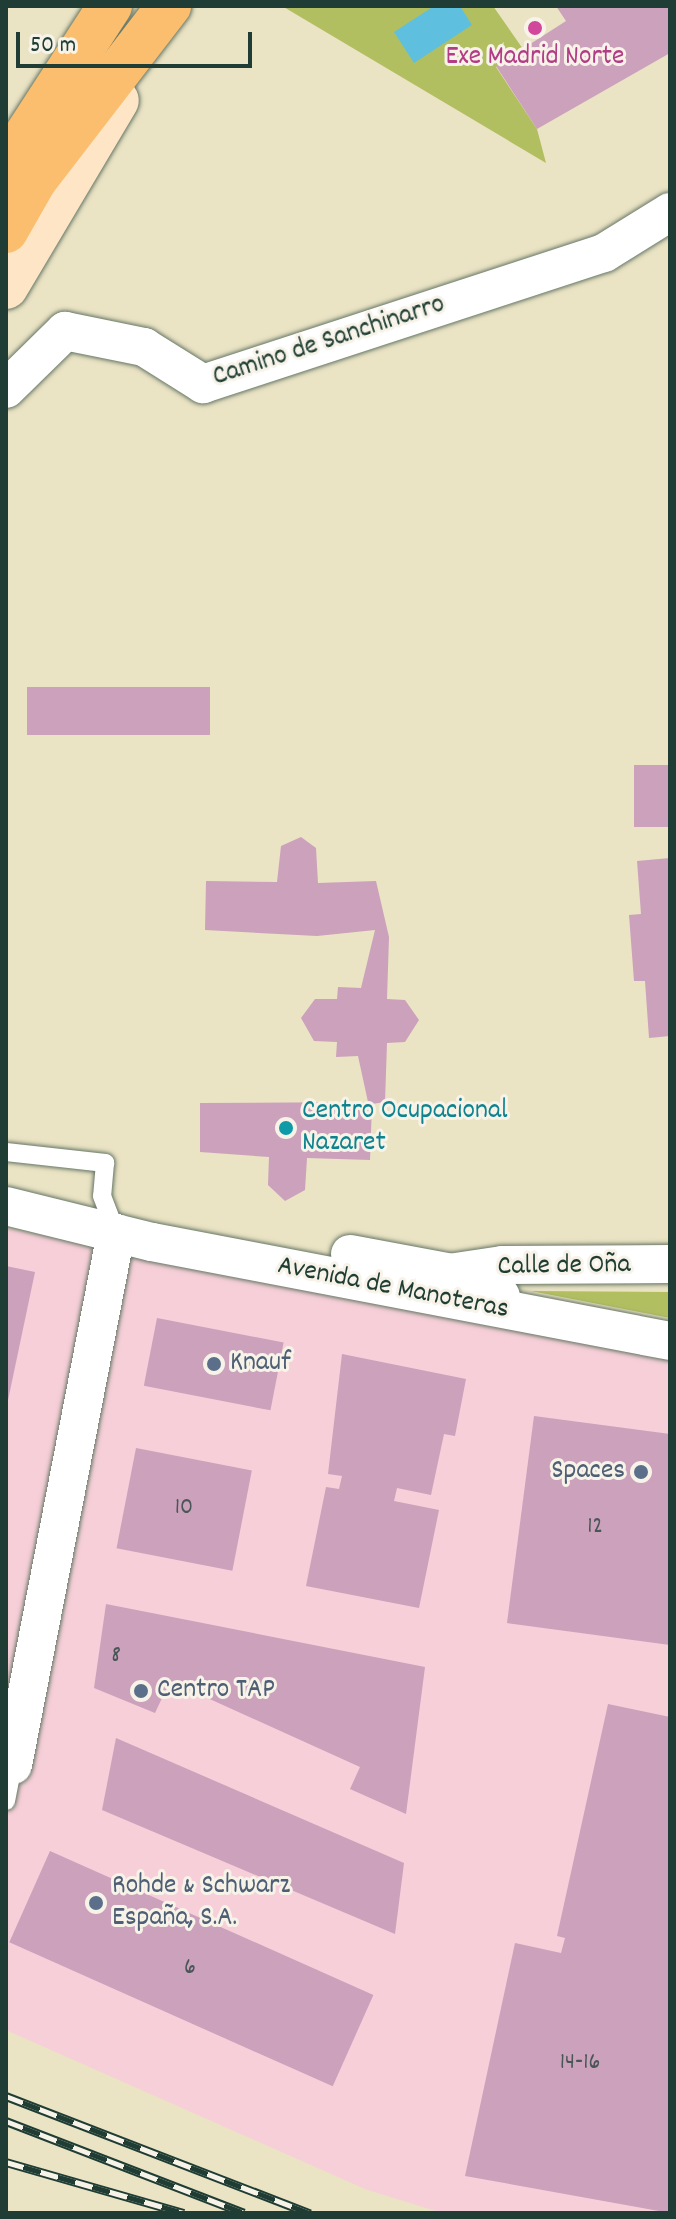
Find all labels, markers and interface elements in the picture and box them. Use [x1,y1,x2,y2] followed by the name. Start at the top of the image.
[20,16,256,66] scale bar
[526,19,544,37] marker: Exe Madrid Norte
[30,29,76,63] text: 50 m
[446,41,624,75] place label: Exe Madrid Norte
[209,289,449,395] street label: Camino de Sanchinarro
[302,1095,508,1161] place label: Centro Ocupacional Nazaret
[277,1119,295,1137] marker: Centro Ocupacional Nazaret
[497,1249,631,1285] street label: Calle de Oña
[275,1250,511,1328] street label: Avenida de Manoteras
[230,1347,291,1381] place label: Knauf
[205,1355,223,1373] marker: Knauf
[551,1455,625,1489] place label: Spaces
[632,1463,650,1481] marker: Spaces
[175,1495,193,1523] house number: 10
[587,1514,603,1542] house number: 12
[111,1643,121,1671] house number: 8
[157,1674,275,1708] place label: Centro TAP
[132,1682,150,1700] marker: Centro TAP
[112,1870,290,1936] place label: Rohde & Schwarz España, S.A.
[87,1894,105,1912] marker: Rohde & Schwarz España, S.A.
[184,1955,196,1983] house number: 6
[560,2050,600,2078] house number: 14-16

